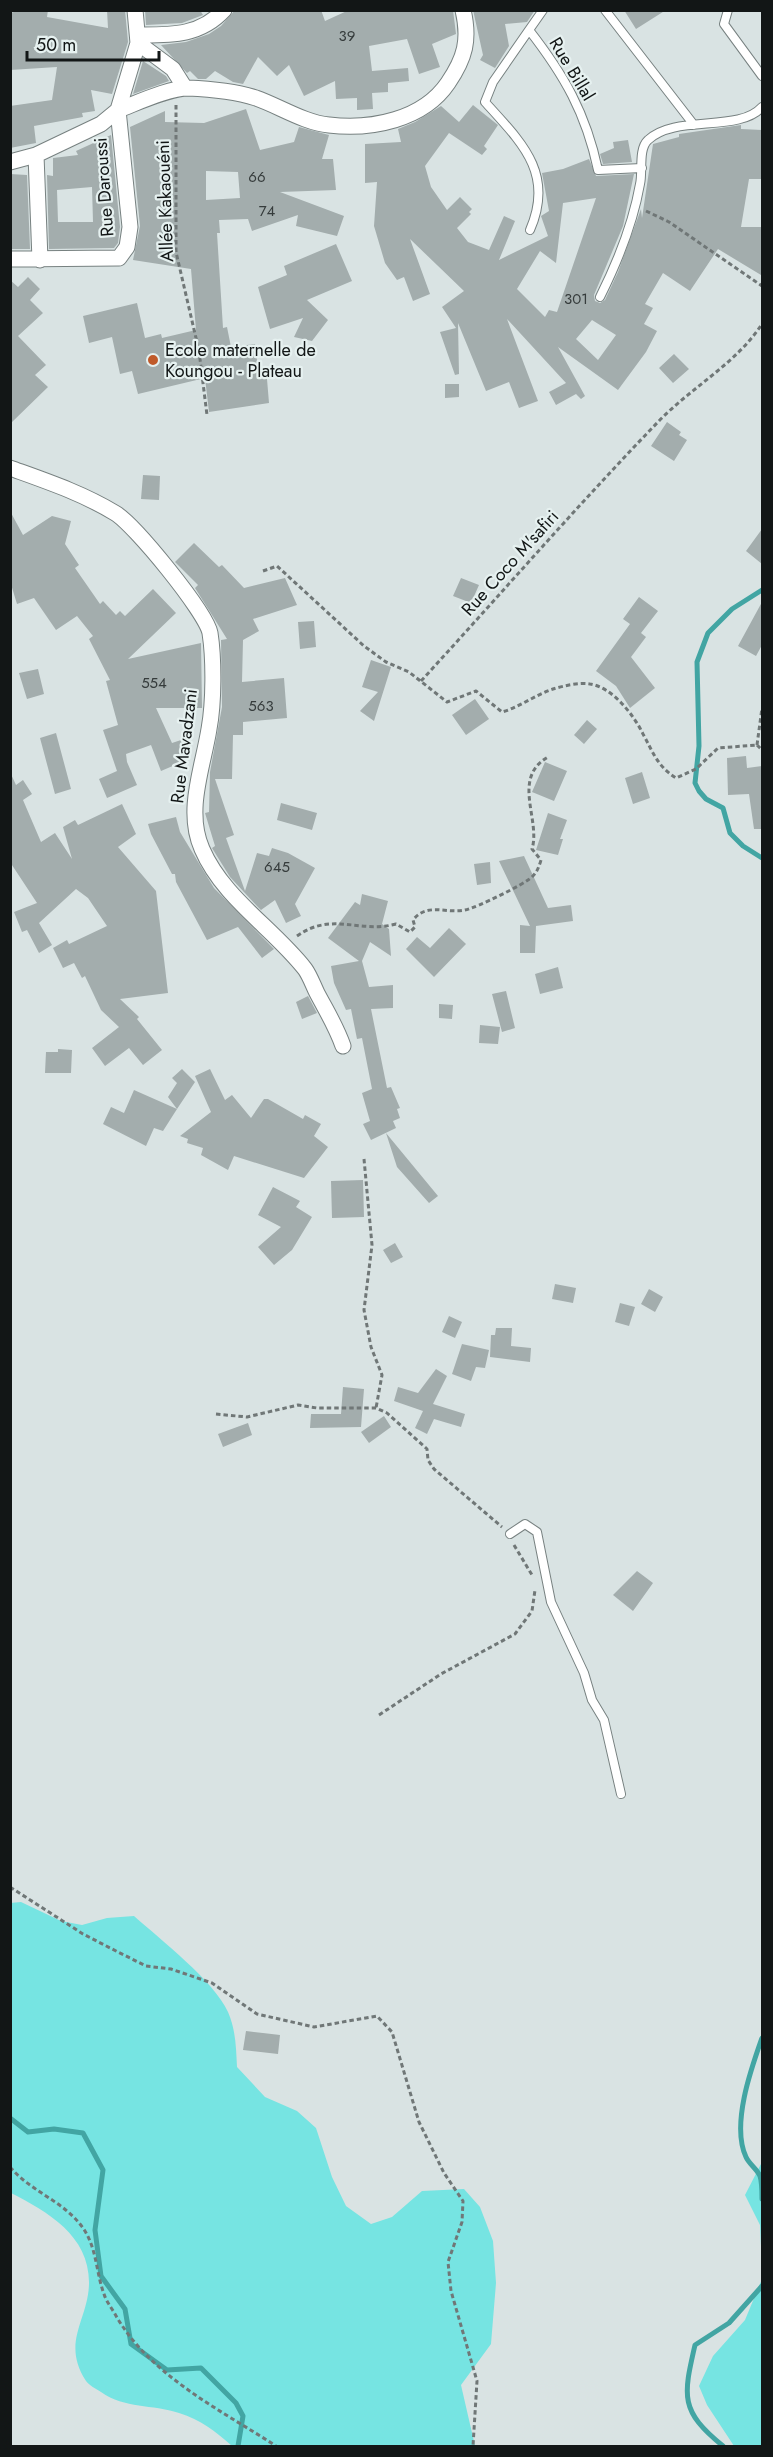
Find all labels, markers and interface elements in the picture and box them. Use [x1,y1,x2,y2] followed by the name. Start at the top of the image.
[27,24,159,62] scale bar
[339,25,355,47] house number: 39
[36,32,76,58] text: 50 m
[543,32,601,106] street label: Rue Billal
[88,136,120,238] street label: Rue Daroussi
[150,139,180,263] street label: Allée Kakaouéni
[248,166,266,188] house number: 66
[259,200,276,222] house number: 74
[564,288,588,310] house number: 301
[165,337,316,384] place label: Ecole maternelle de Koungou - Plateau
[146,353,160,367] marker: Ecole maternelle de Koungou - Plateau
[455,504,565,622] street label: Rue Coco M'safiri
[141,672,167,694] house number: 554
[164,687,204,805] street label: Rue Mavadzani
[248,695,274,717] house number: 563
[264,856,290,878] house number: 645

